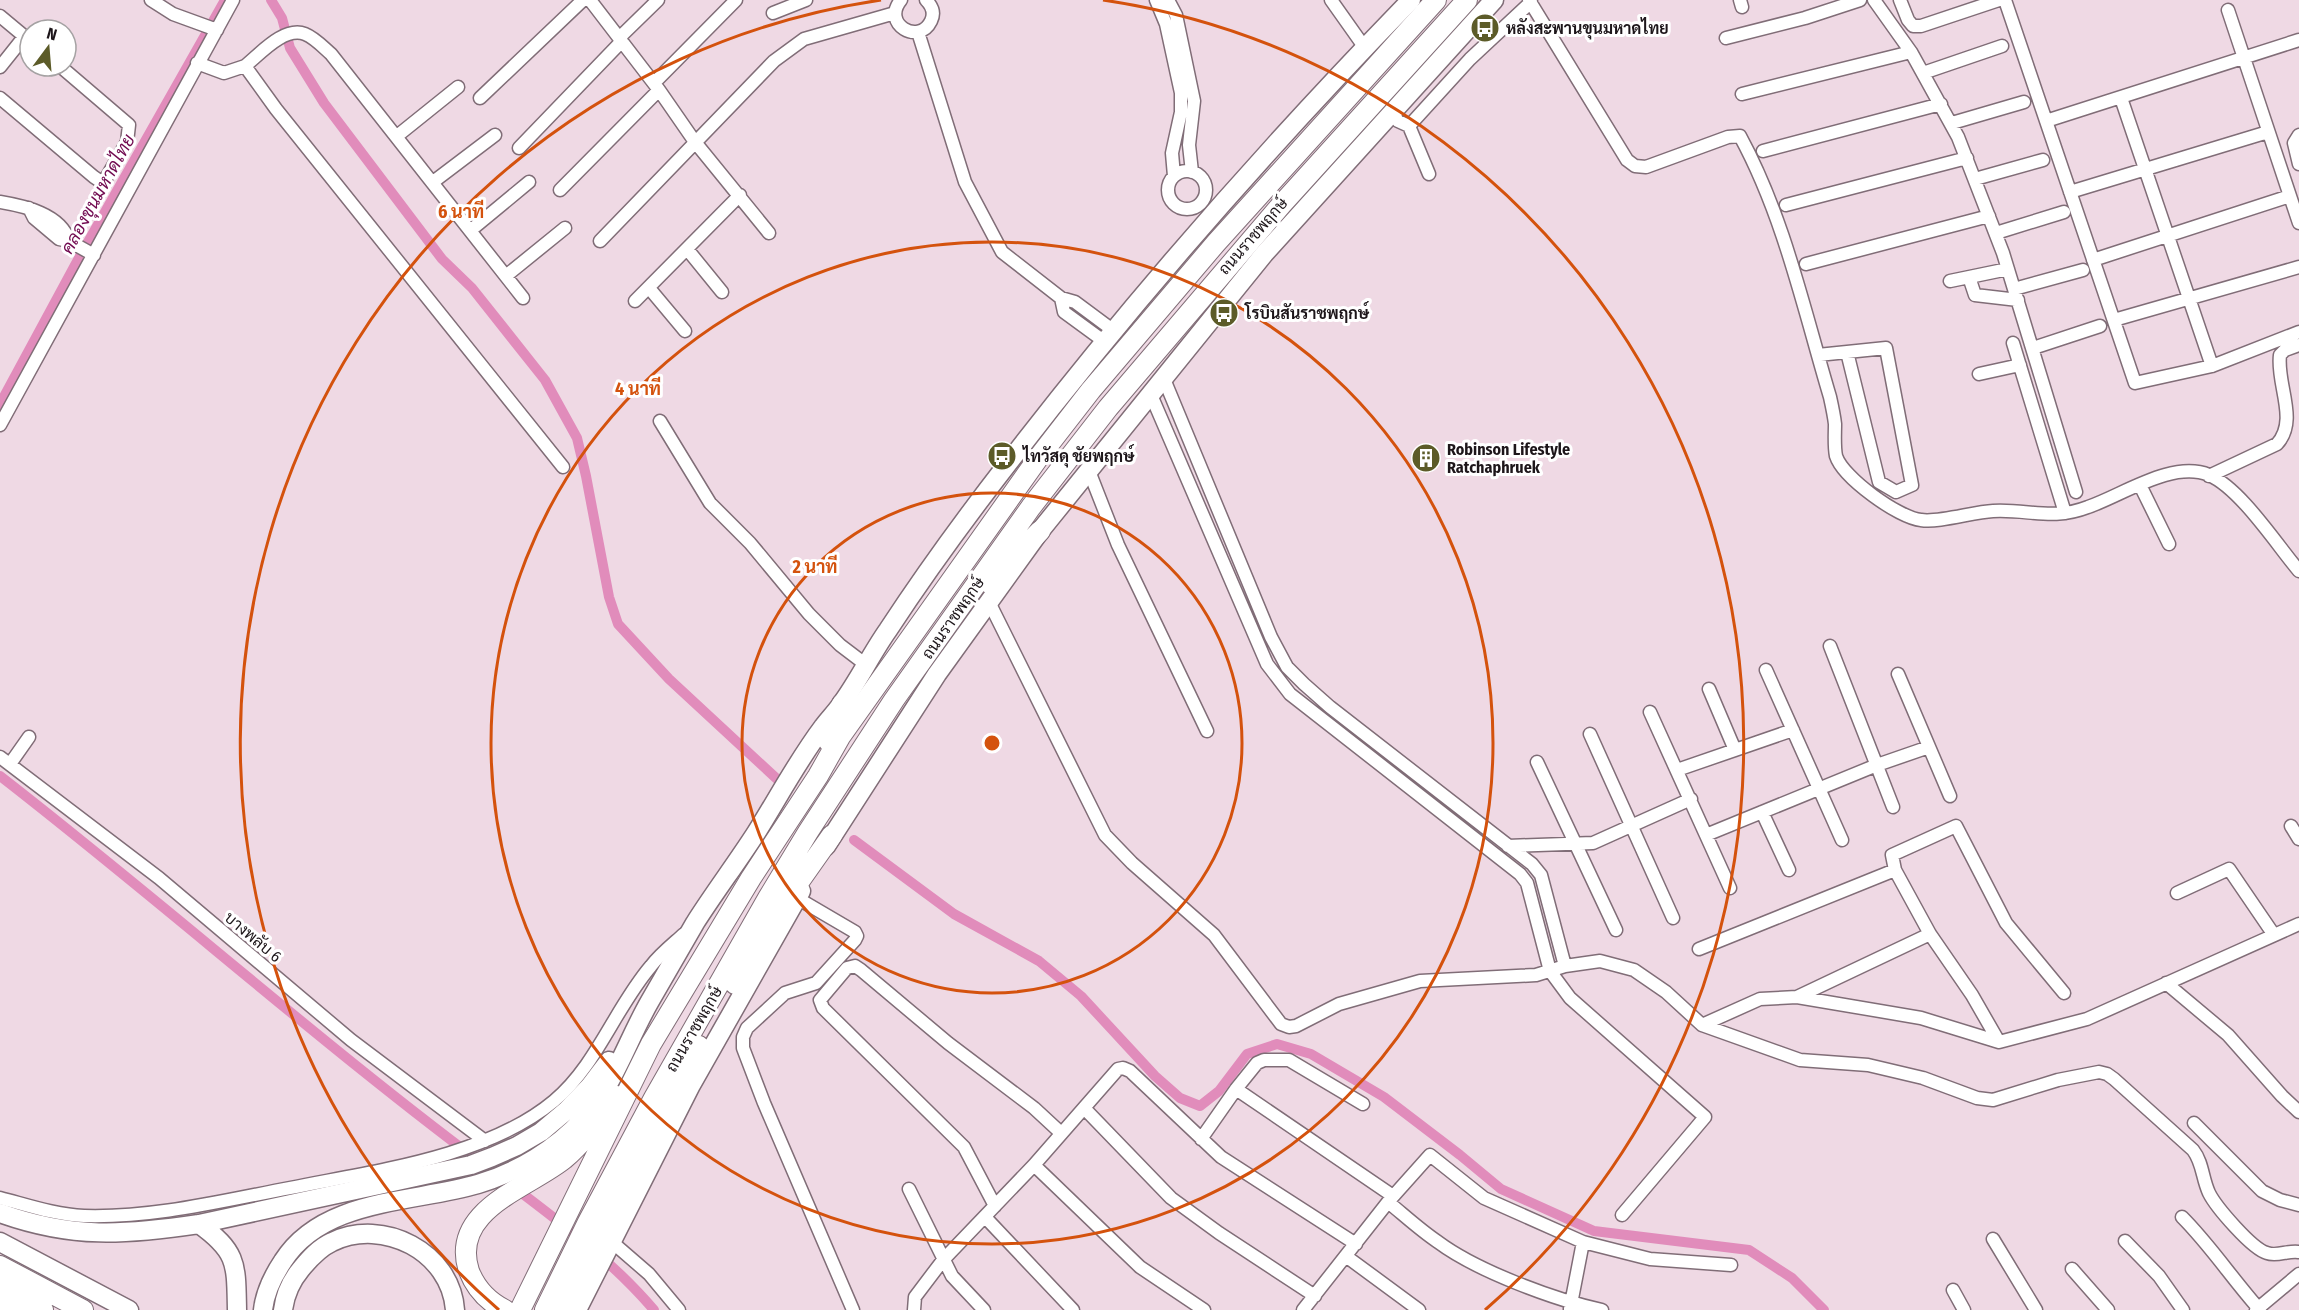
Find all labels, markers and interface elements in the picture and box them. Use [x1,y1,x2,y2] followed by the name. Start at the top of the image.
[1469,12,1501,44] bus stop icon: หลังสะพานขุนมหาดไทย
[1506,17,1669,40] place label: หลังสะพานขุนมหาดไทย
[18,18,78,78] north arrow
[45,24,59,45] text: N
[54,129,141,258] water label: คลองขุนมหาดไทย
[1212,192,1292,278] street label: ถนนราชพฤกษ์
[438,199,484,223] text: 6 นาที
[1208,297,1240,329] bus stop icon: โรบินสันราชพฤกษ์
[1244,301,1370,323] place label: โรบินสันราชพฤกษ์
[615,376,661,400] text: 4 นาที
[986,440,1018,472] bus stop icon: ไทวัสดุ ชัยพฤกษ์
[1447,440,1570,477] place label: Robinson Lifestyle Ratchaphruek
[1410,442,1442,474] building icon: Robinson Lifestyle Ratchaphruek
[1021,444,1135,468] place label: ไทวัสดุ ชัยพฤกษ์
[791,554,838,578] text: 2 นาที
[915,571,988,663] street label: ถนนราชพฤกษ์
[982,733,1002,753] centre of rings
[221,907,286,966] street label: บางพลับ 6
[659,981,726,1075] street label: ถนนราชพฤกษ์

